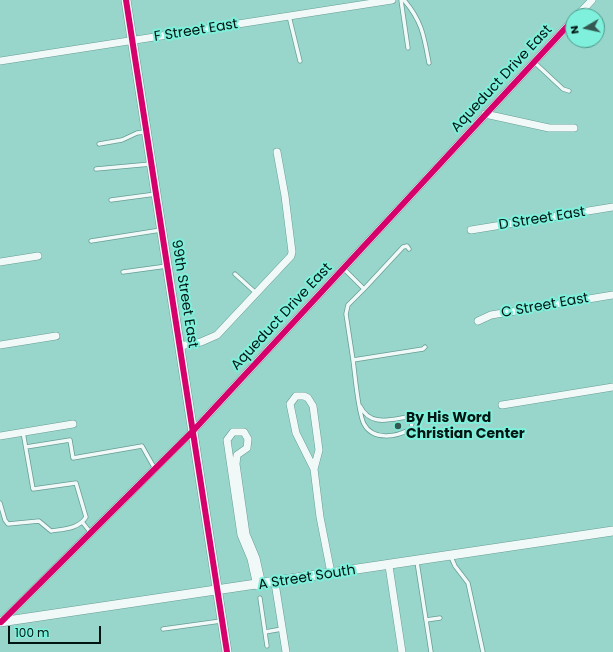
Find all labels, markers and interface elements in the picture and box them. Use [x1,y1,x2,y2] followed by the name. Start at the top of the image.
[565,8,605,48] north arrow
[153,16,239,46] street label: F Street East
[448,22,556,136] street label: Aqueduct Drive East
[566,24,583,35] text: N
[498,204,586,234] street label: D Street East
[167,239,201,349] street label: 99th Street East
[228,260,336,374] street label: Aqueduct Drive East
[500,290,590,322] street label: C Street East
[406,410,525,442] place label: By His Word Christian Center
[393,421,403,431] marker: By His Word Christian Center
[257,562,357,594] street label: A Street South
[10,618,103,644] scale bar
[15,624,49,641] text: 100 m

